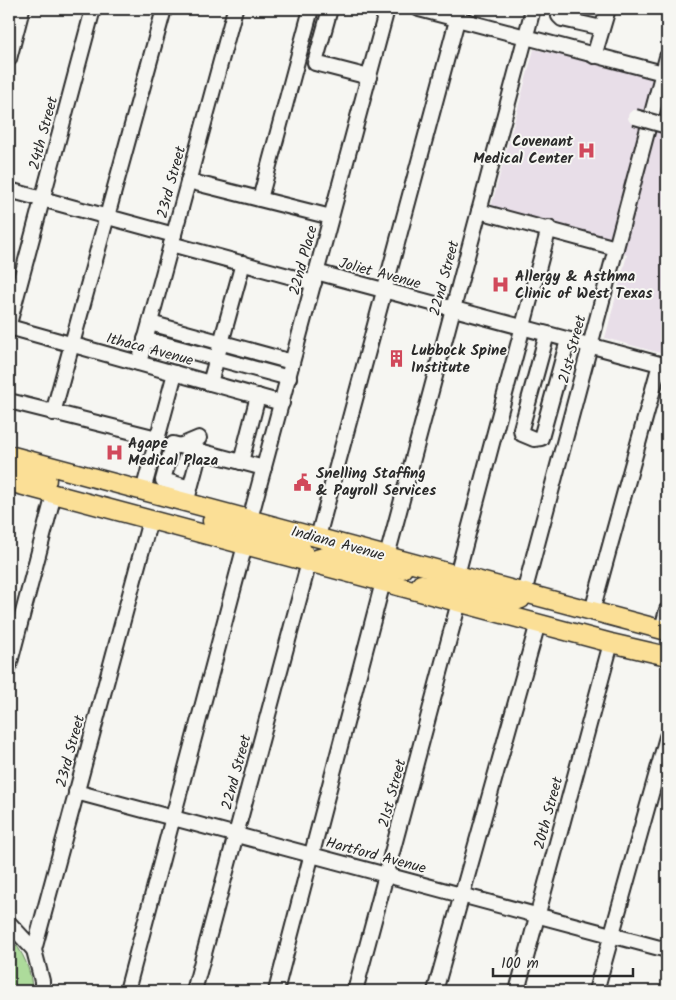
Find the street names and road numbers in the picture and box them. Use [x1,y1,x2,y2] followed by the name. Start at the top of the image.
[23,94,65,173] street label: 24th Street
[151,143,193,221] street label: 23rd Street
[283,223,325,298] street label: 22nd Place
[423,238,467,319] street label: 22nd Street
[336,252,424,296] street label: Joliet Avenue
[552,312,594,386] street label: 21st Street
[103,327,196,373] street label: Ithaca Avenue
[288,520,387,568] street label: Indiana Avenue
[50,712,92,790] street label: 23rd Street
[215,732,259,813] street label: 22nd Street
[372,756,414,830] street label: 21st Street
[528,774,570,852] street label: 20th Street
[323,831,429,881] street label: Hartford Avenue

